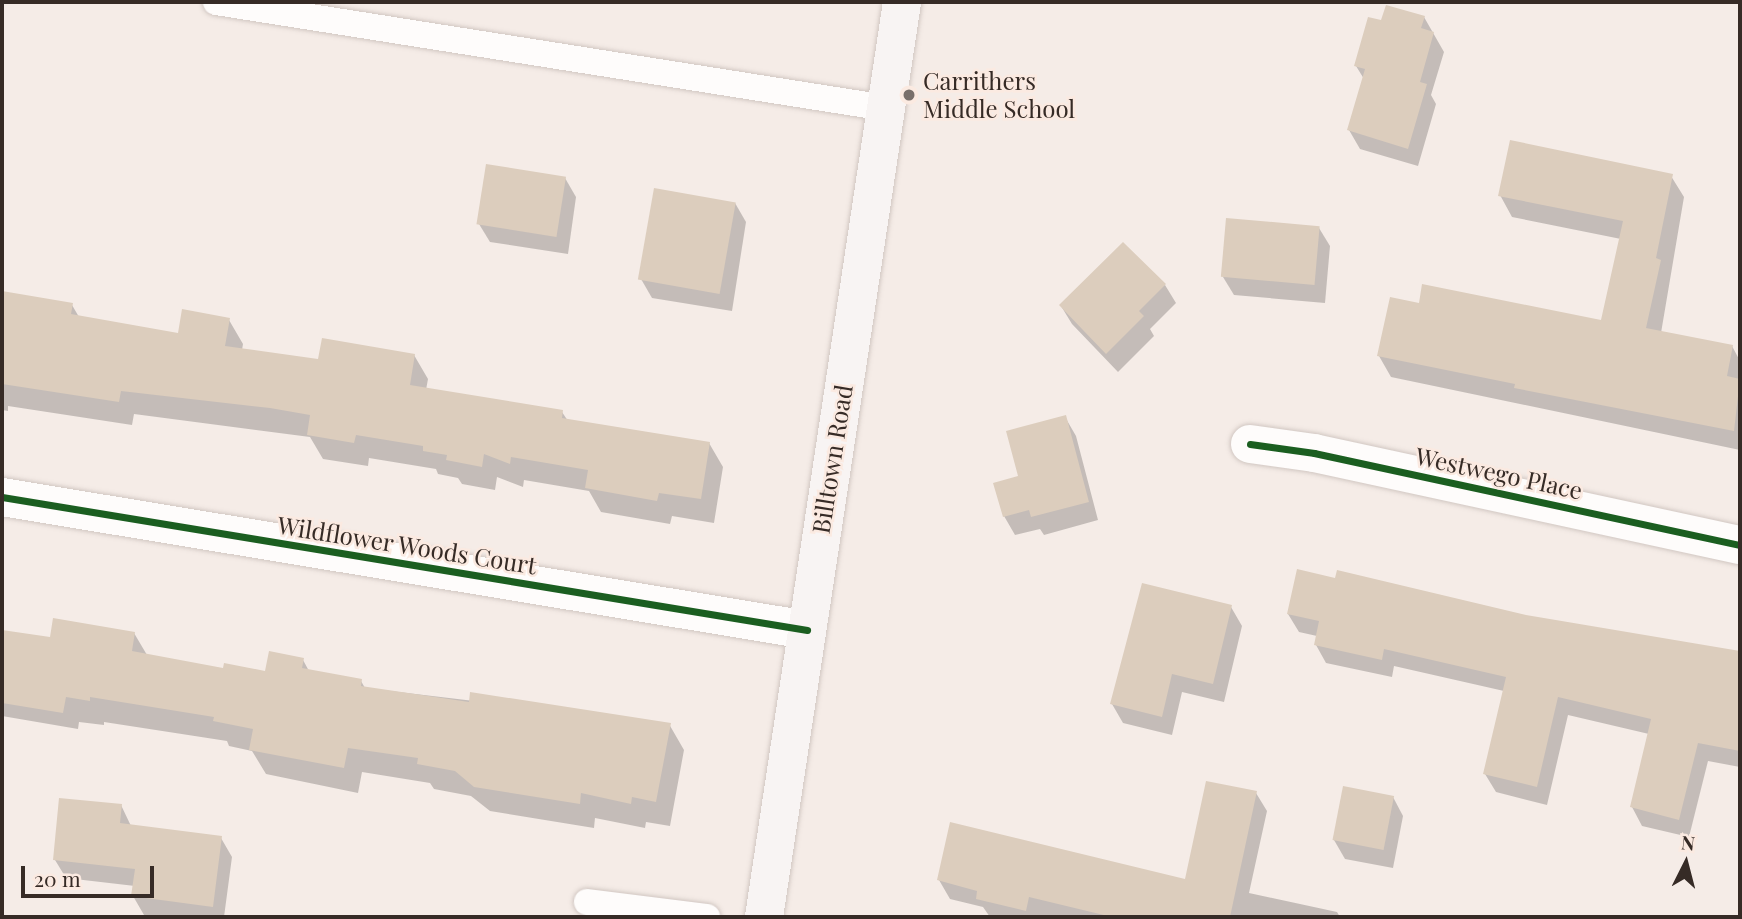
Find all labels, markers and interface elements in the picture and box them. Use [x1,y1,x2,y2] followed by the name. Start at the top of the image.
[923,67,1075,123] place label: Carrithers Middle School
[901,87,917,103] marker: Carrithers Middle School
[806,382,858,536] street label: Billtown Road
[1413,441,1585,505] street label: Westwego Place
[275,510,539,580] street label: Wildflower Woods Court
[1651,828,1721,898] north arrow
[1680,828,1696,856] text: N
[24,852,158,896] scale bar
[34,864,81,892] text: 20 m

